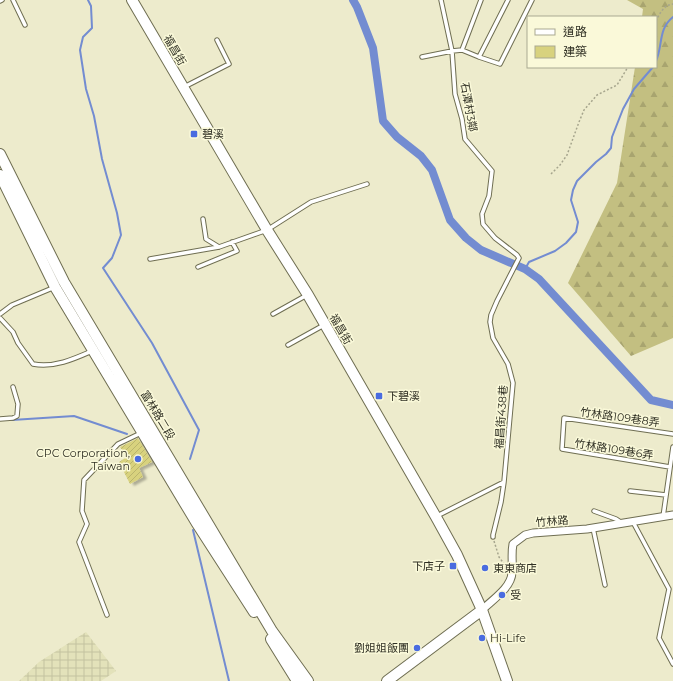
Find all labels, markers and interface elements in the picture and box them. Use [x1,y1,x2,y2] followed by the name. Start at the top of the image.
[527,16,657,68] legend
[563,24,587,39] text: 道路
[161,32,189,68] street label: 福昌街
[563,44,587,59] text: 建築
[458,81,480,133] street label: 石潭村3鄰
[202,127,224,141] place label: 碧溪
[189,129,199,139] marker: 碧溪
[327,311,355,347] street label: 福昌街
[492,384,510,450] street label: 福昌街438巷
[138,388,178,442] street label: 富林路二段
[387,389,420,403] place label: 下碧溪
[374,391,384,401] marker: 下碧溪
[579,405,661,429] street label: 竹林路109巷8弄
[574,436,654,462] street label: 竹林路109巷6弄
[36,446,130,473] place label: CPC Corporation, Taiwan
[133,454,143,464] marker: CPC Corporation, Taiwan
[535,513,569,529] street label: 竹林路
[412,559,445,573] place label: 下店子
[448,561,458,571] marker: 下店子
[493,561,537,575] place label: 東東商店
[480,563,490,573] marker: 東東商店
[510,588,521,602] place label: 受
[497,590,507,600] marker: 受
[490,631,526,645] place label: Hi-Life
[477,633,487,643] marker: Hi-Life
[354,641,409,655] place label: 劉姐姐飯團
[412,643,422,653] marker: 劉姐姐飯團

